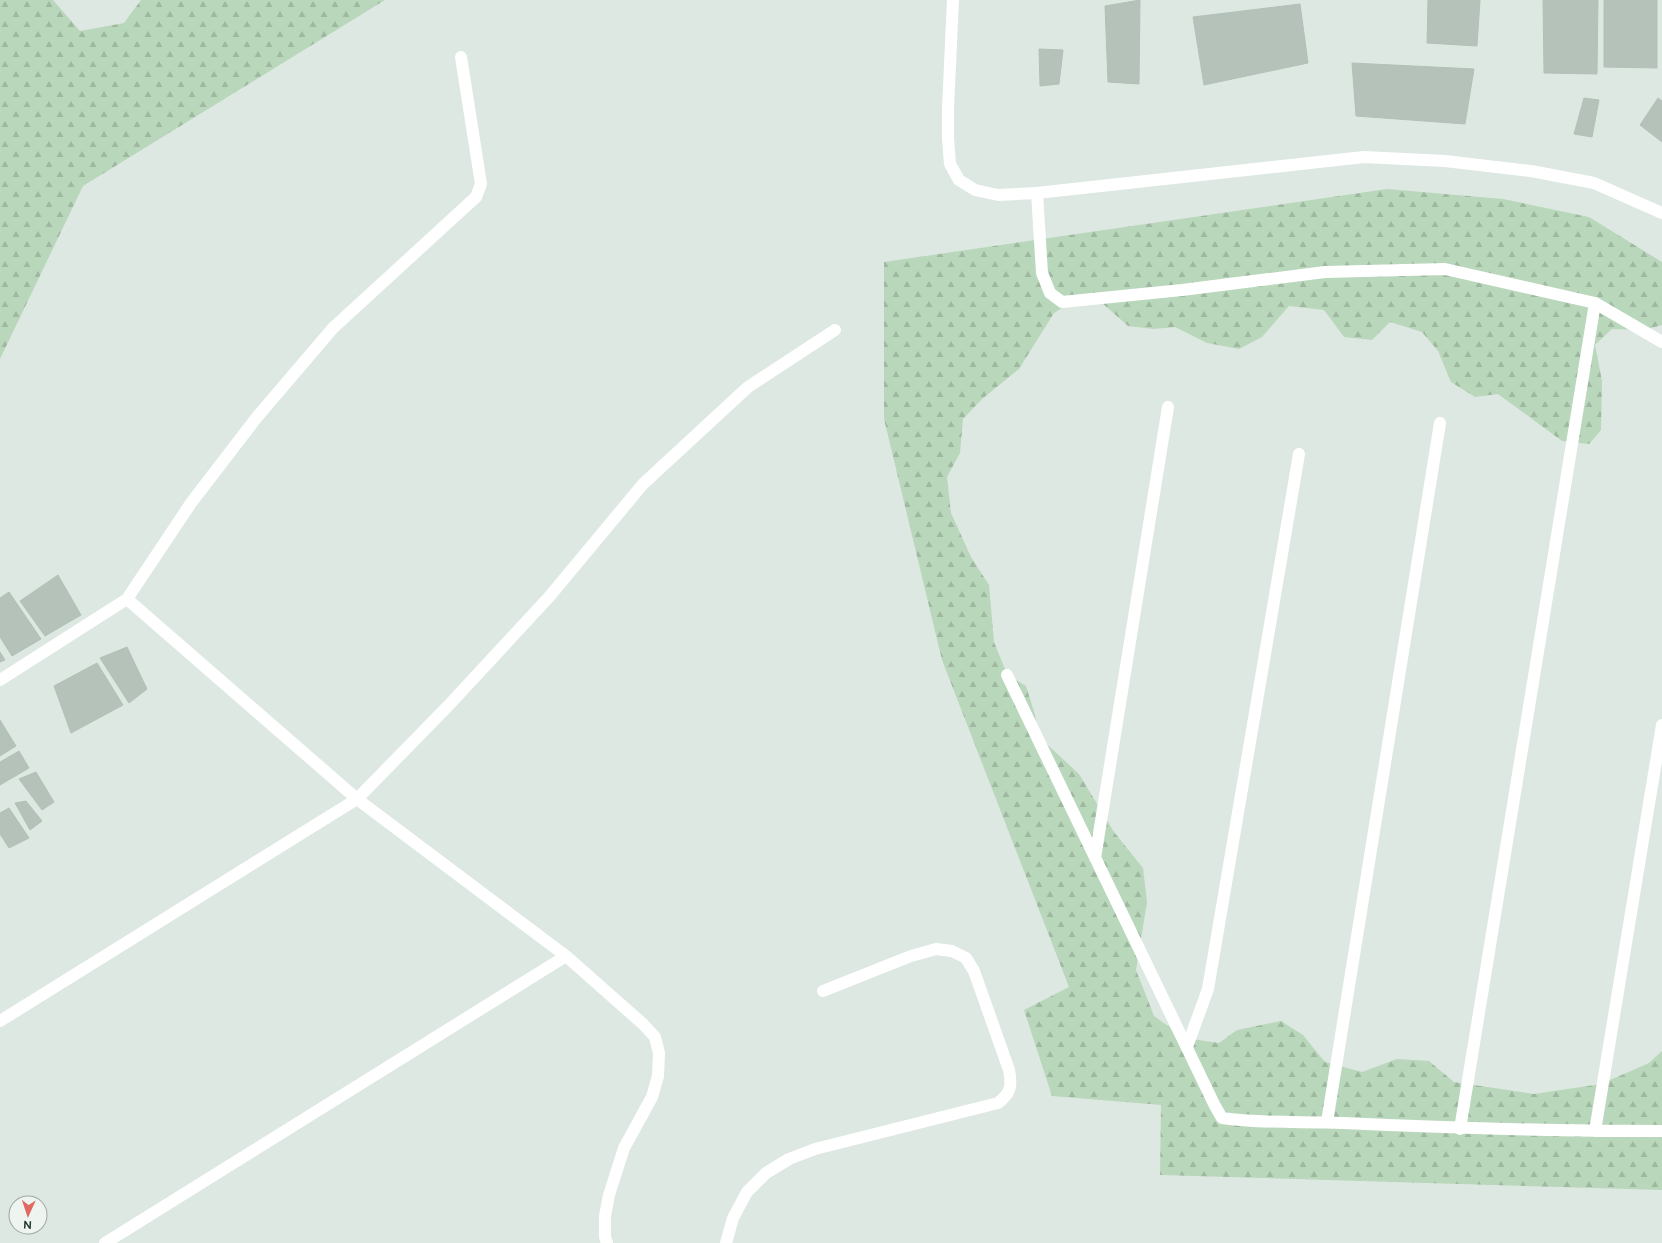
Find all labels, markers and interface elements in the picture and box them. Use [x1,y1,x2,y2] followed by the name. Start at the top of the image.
[8,1195,48,1235] north arrow
[23,1218,32,1231] text: N

